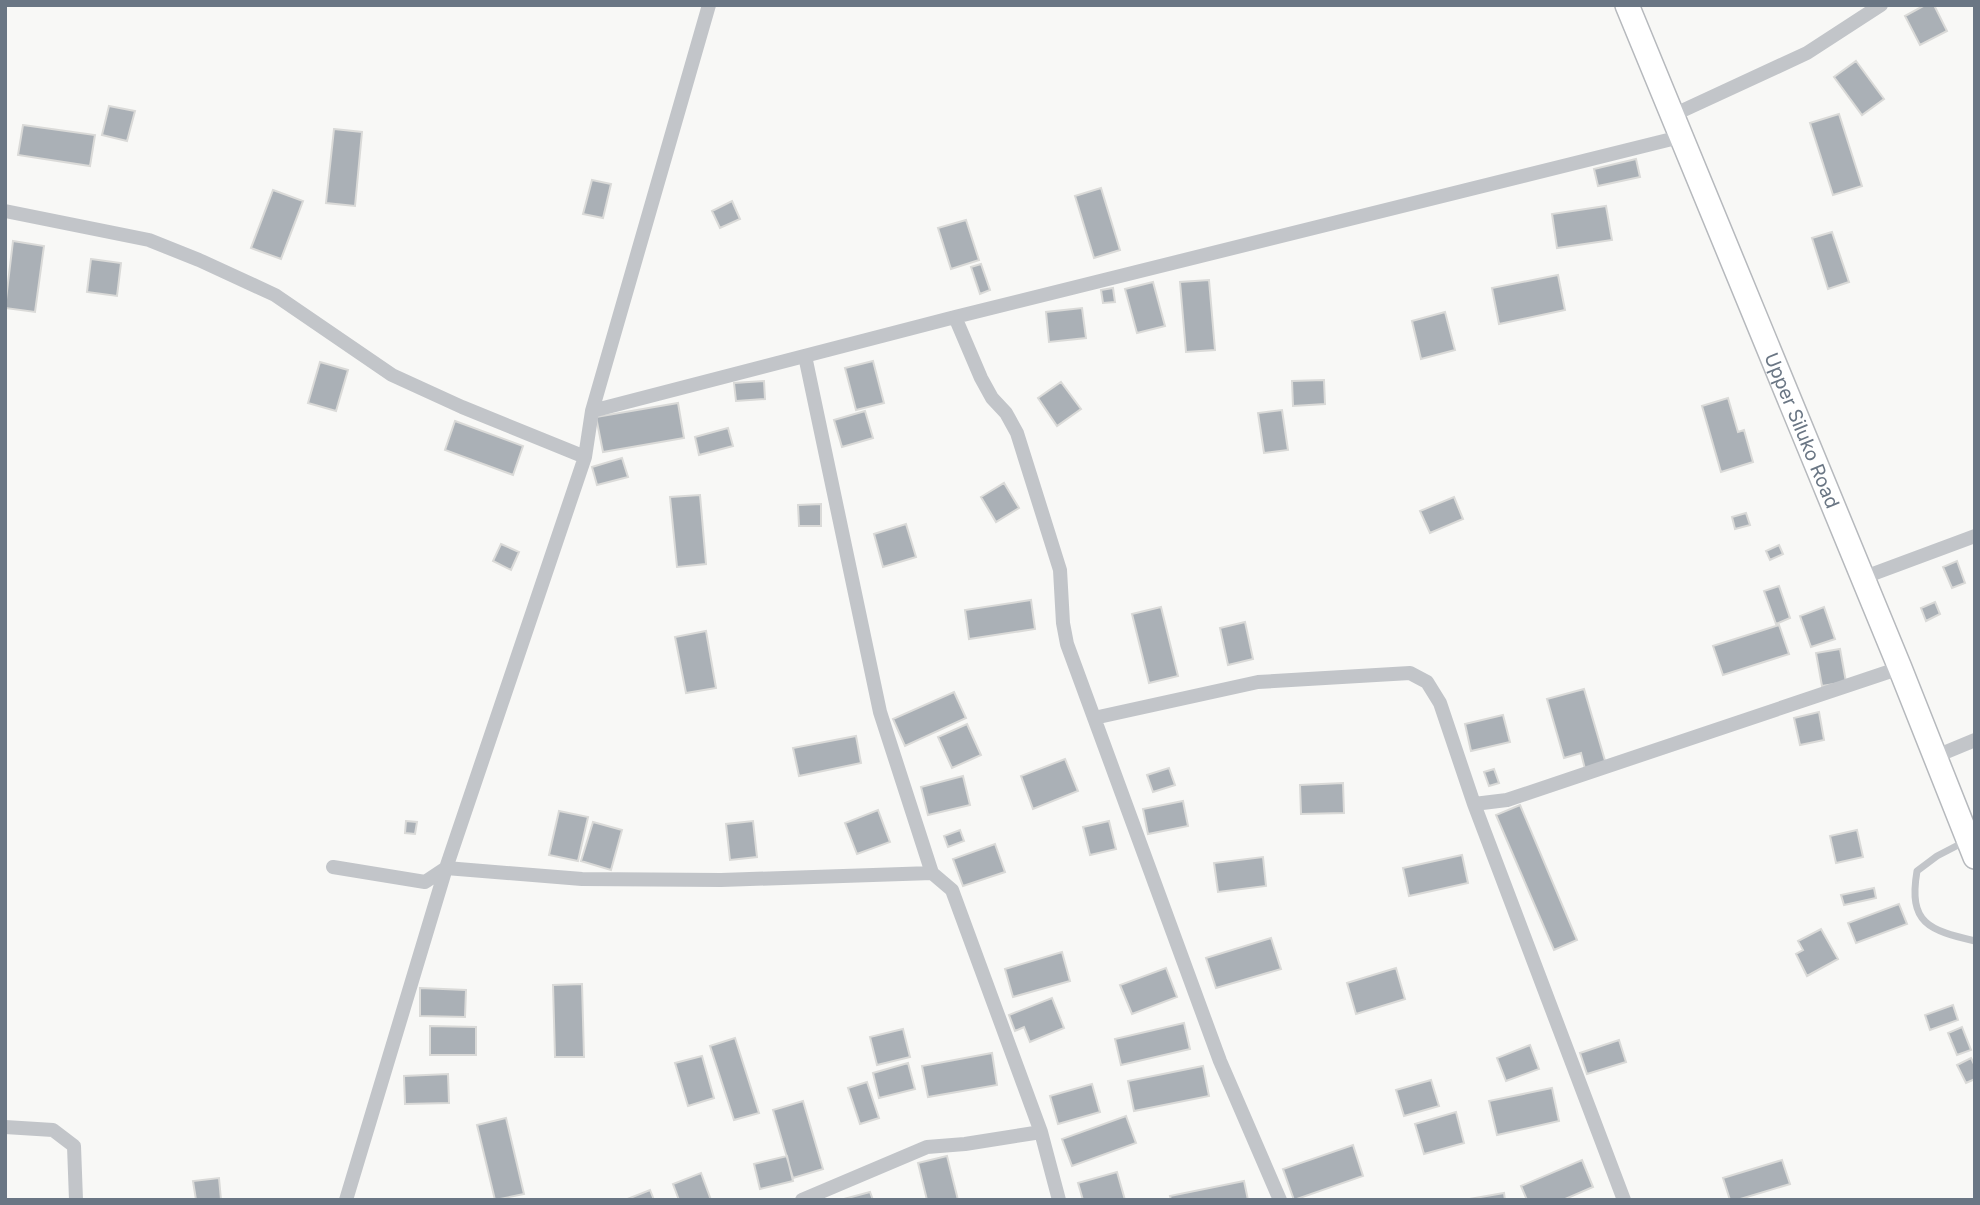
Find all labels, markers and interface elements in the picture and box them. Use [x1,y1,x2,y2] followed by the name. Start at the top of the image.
[1759,349,1844,512] street label: Upper Siluko Road

